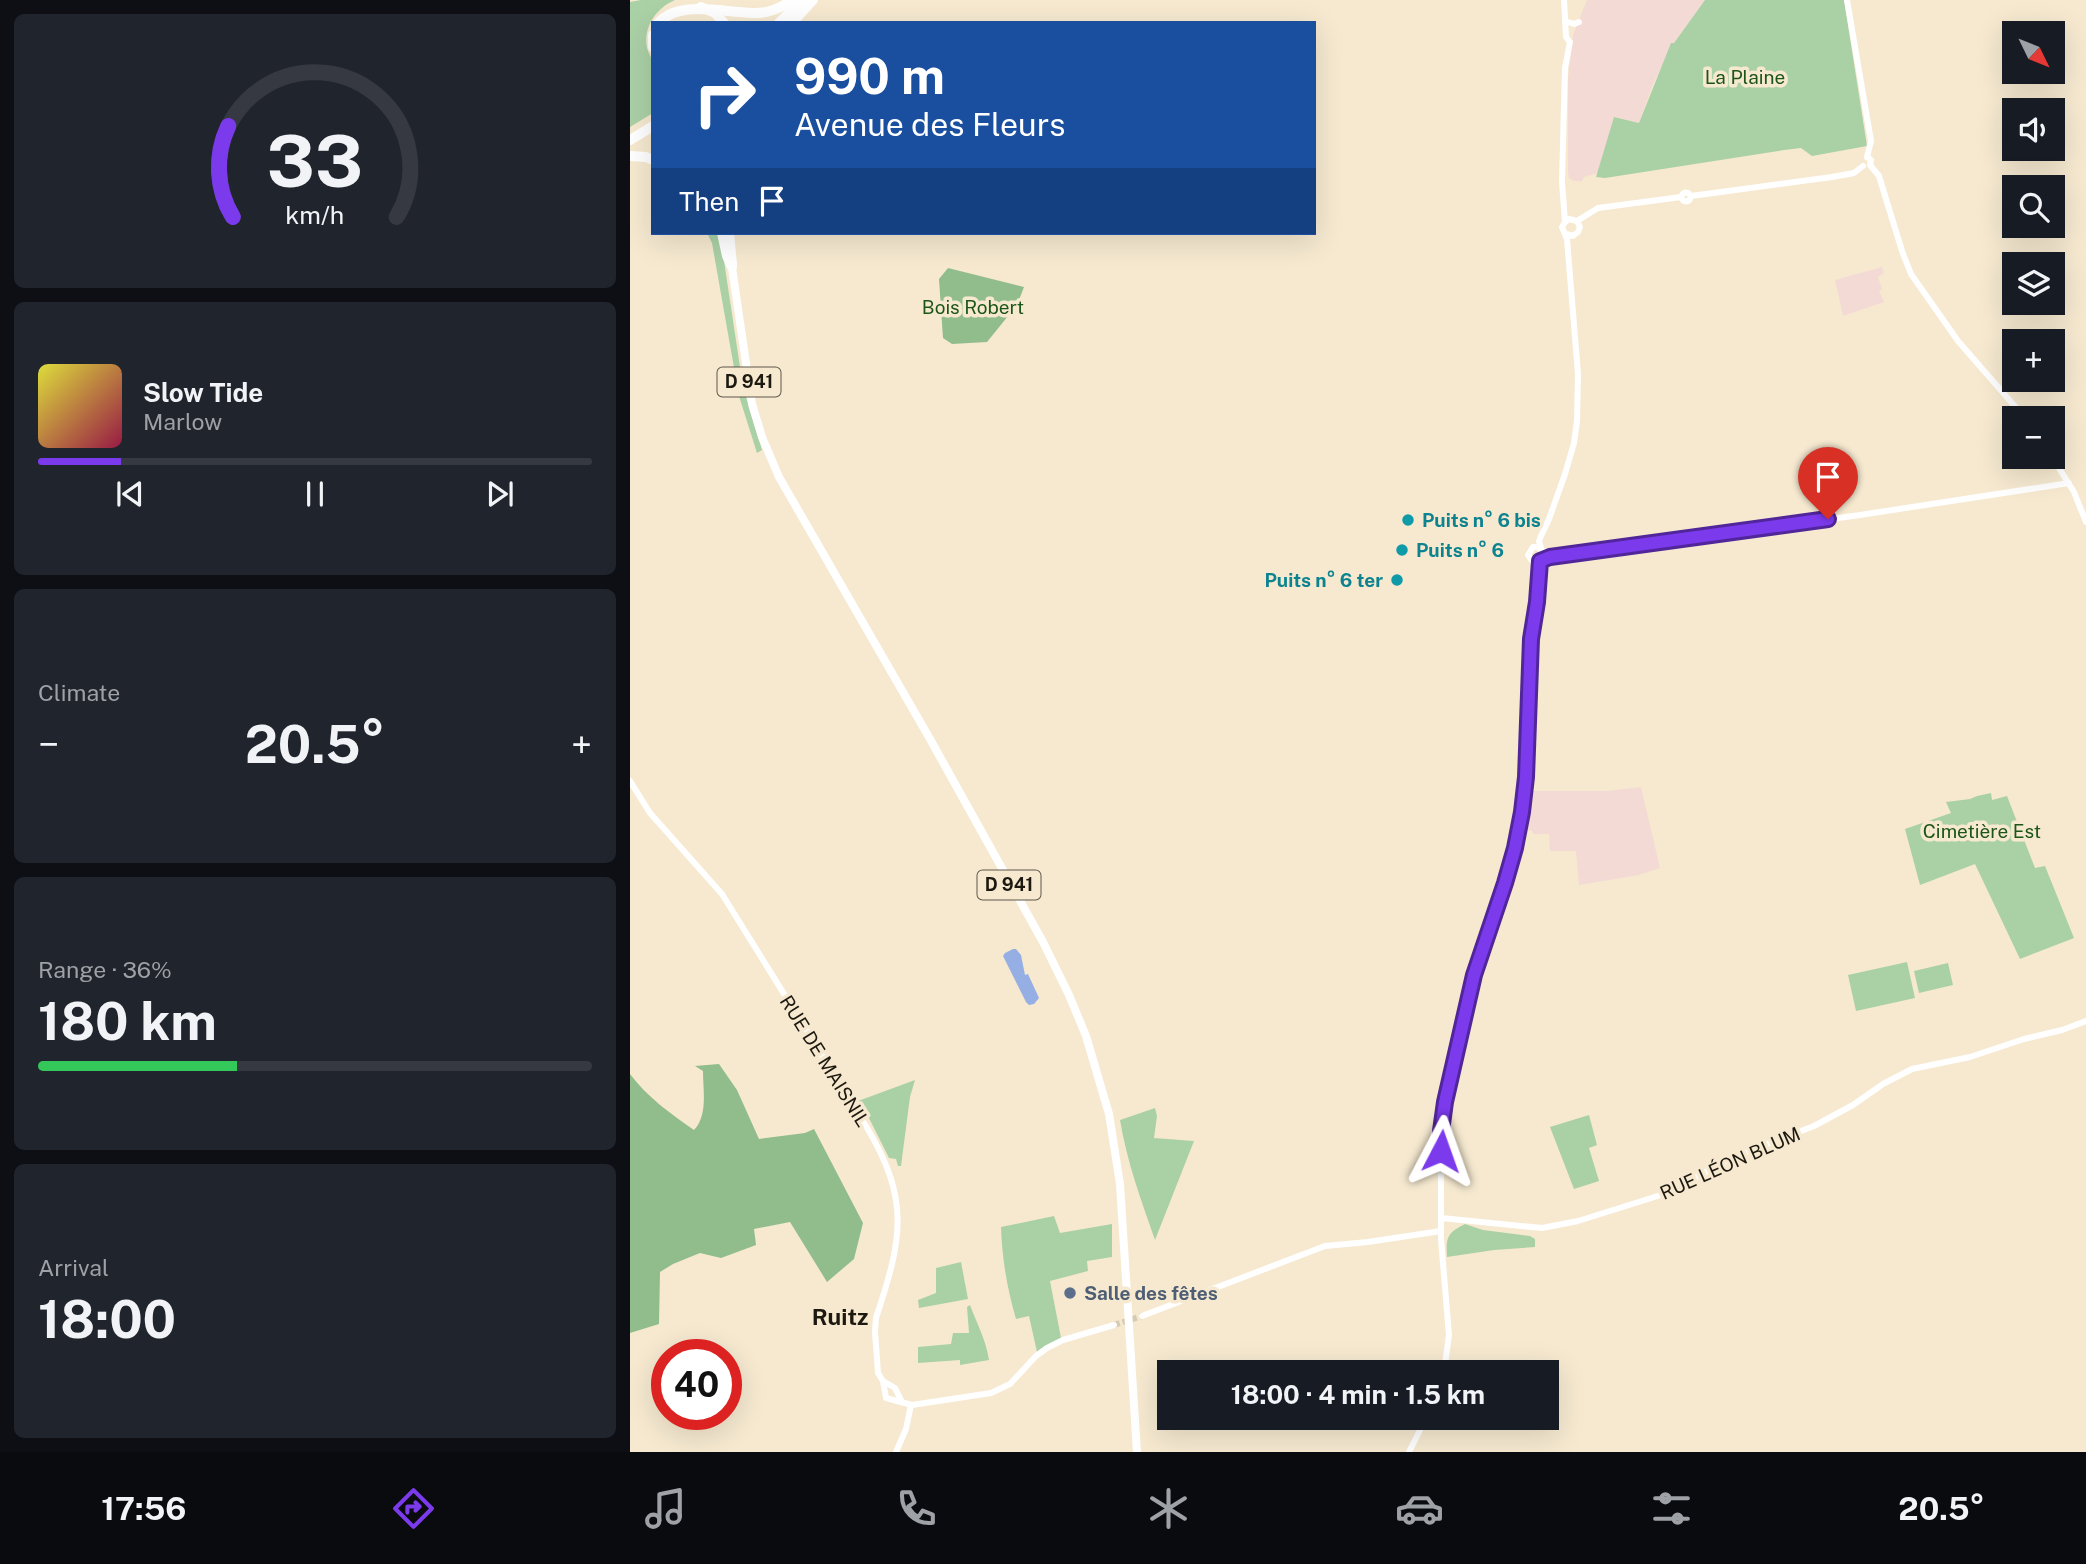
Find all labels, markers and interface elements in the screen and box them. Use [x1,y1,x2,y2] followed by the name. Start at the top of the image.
[2002,21,2065,84] north arrow
[2002,21,2065,469] map controls
[794,47,945,105] text: 990 m
[679,49,770,140] icon: right
[1705,66,1785,88] park label: La Plaine
[2002,98,2065,161] button: sound
[794,106,1065,143] text: Avenue des Fleurs
[267,118,363,203] text: 33
[2002,175,2065,238] button: search
[753,182,791,220] icon: arrive
[679,186,739,217] text: Then
[286,200,344,230] text: km/h
[2002,252,2065,315] button: layers
[922,296,1024,318] park label: Bois Robert
[2002,329,2065,392] button: +
[718,368,780,396] road number: D 941
[143,377,263,408] text: Slow Tide
[2002,406,2065,469] button: −
[143,408,222,435] text: Marlow
[1798,447,1858,519] pin
[1809,458,1847,496] icon: arrive
[111,475,149,513] icon: previous
[296,475,334,513] icon: pause
[481,475,519,513] icon: next
[1422,509,1541,531] place label: Puits n° 6 bis
[1400,512,1416,528] marker: Puits n° 6 bis
[1416,539,1504,561] place label: Puits n° 6
[1394,542,1410,558] marker: Puits n° 6
[1264,569,1383,591] place label: Puits n° 6 ter
[1389,572,1405,588] marker: Puits n° 6 ter
[38,679,120,706] text: Climate
[245,714,385,775] text: 20.5°
[38,722,59,767] text: −
[571,722,592,767] text: +
[1923,820,2041,842] park label: Cimetière Est
[978,870,1040,900] road number: D 941
[38,956,172,983] text: Range · 36%
[38,991,217,1052] text: 180 km
[776,991,874,1131] street label: RUE DE MAISNIL
[1404,1114,1478,1188] position arrow
[1656,1122,1804,1204] street label: RUE LÉON BLUM
[38,1254,109,1281] text: Arrival
[1084,1282,1218,1304] place label: Salle des fêtes
[1062,1285,1078,1301] marker: Salle des fêtes
[38,1289,176,1350] text: 18:00
[812,1303,868,1330] district label: Ruitz
[651,1339,742,1430] speed limit sign: 40
[1231,1379,1485,1410] text: 18:00 · 4 min · 1.5 km
[389,1484,438,1533] icon: directions
[641,1484,690,1533] icon: music
[892,1484,941,1533] icon: phone
[1144,1484,1193,1533] icon: climate
[1395,1484,1444,1533] icon: car
[1647,1484,1696,1533] icon: filters
[101,1490,186,1527] text: 17:56
[1898,1490,1985,1527] text: 20.5°

